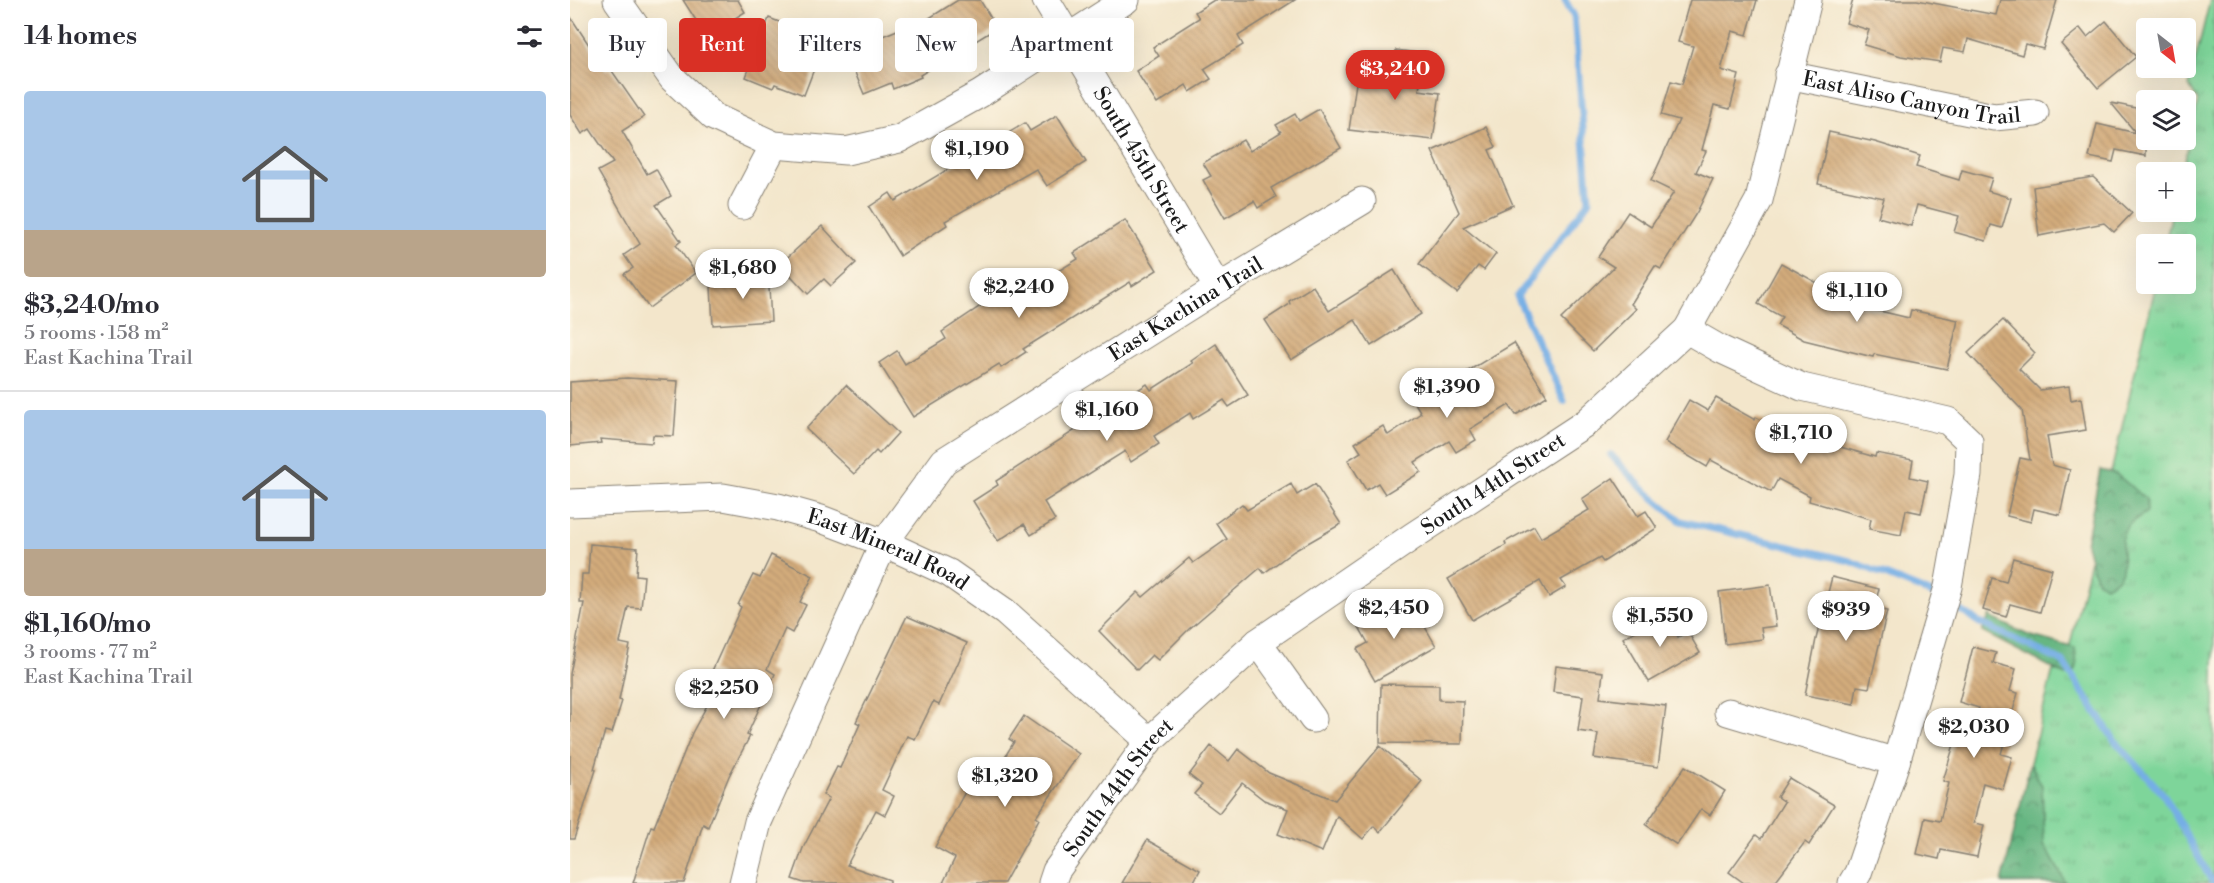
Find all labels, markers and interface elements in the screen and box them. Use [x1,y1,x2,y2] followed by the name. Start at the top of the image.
[588,18,667,72] chip: Buy
[679,18,766,72] chip: Rent
[778,18,883,72] chip: Filters
[895,18,977,72] chip: New
[989,18,1134,72] chip: Apartment
[2136,18,2196,78] north arrow
[2136,18,2196,294] map controls
[24,20,137,52] text: 14 homes
[513,20,546,53] icon: filters
[1346,50,1444,101] pin: $3,240
[1360,57,1430,82] text: $3,240
[1800,66,2022,131] street label: East Aliso Canyon Trail
[1087,82,1195,239] street label: South 45th Street
[2136,90,2196,150] button: layers
[231,130,339,238] icon: home
[928,130,1026,181] pin: $1,190
[945,137,1009,162] text: $1,190
[2136,162,2196,222] button: +
[2136,234,2196,294] button: −
[694,249,792,300] pin: $1,680
[1104,252,1268,368] street label: East Kachina Trail
[709,256,777,281] text: $1,680
[970,268,1068,319] pin: $2,240
[1808,272,1906,323] pin: $1,110
[983,275,1055,300] text: $2,240
[1826,279,1888,304] text: $1,110
[24,289,160,321] text: $3,240/mo
[24,321,168,346] text: 5 rooms · 158 m²
[24,346,193,371] text: East Kachina Trail
[1398,368,1496,419] pin: $1,390
[1413,375,1481,400] text: $1,390
[1058,391,1156,442] pin: $1,160
[1075,398,1139,423] text: $1,160
[1752,414,1850,465] pin: $1,710
[1769,421,1833,446] text: $1,710
[1416,427,1571,541] street label: South 44th Street
[231,449,339,557] icon: home
[804,504,973,597] street label: East Mineral Road
[1345,589,1443,640] pin: $2,450
[1810,591,1882,642] pin: $939
[1359,596,1429,621] text: $2,450
[1611,597,1709,648] pin: $1,550
[1821,598,1871,623] text: $939
[1626,604,1694,629] text: $1,550
[24,608,151,640] text: $1,160/mo
[24,640,157,665] text: 3 rooms · 77 m²
[24,665,193,690] text: East Kachina Trail
[675,669,773,720] pin: $2,250
[689,676,759,701] text: $2,250
[1925,708,2023,759] pin: $2,030
[1058,713,1180,862] street label: South 44th Street
[1938,715,2010,740] text: $2,030
[956,757,1054,808] pin: $1,320
[972,764,1038,789] text: $1,320

